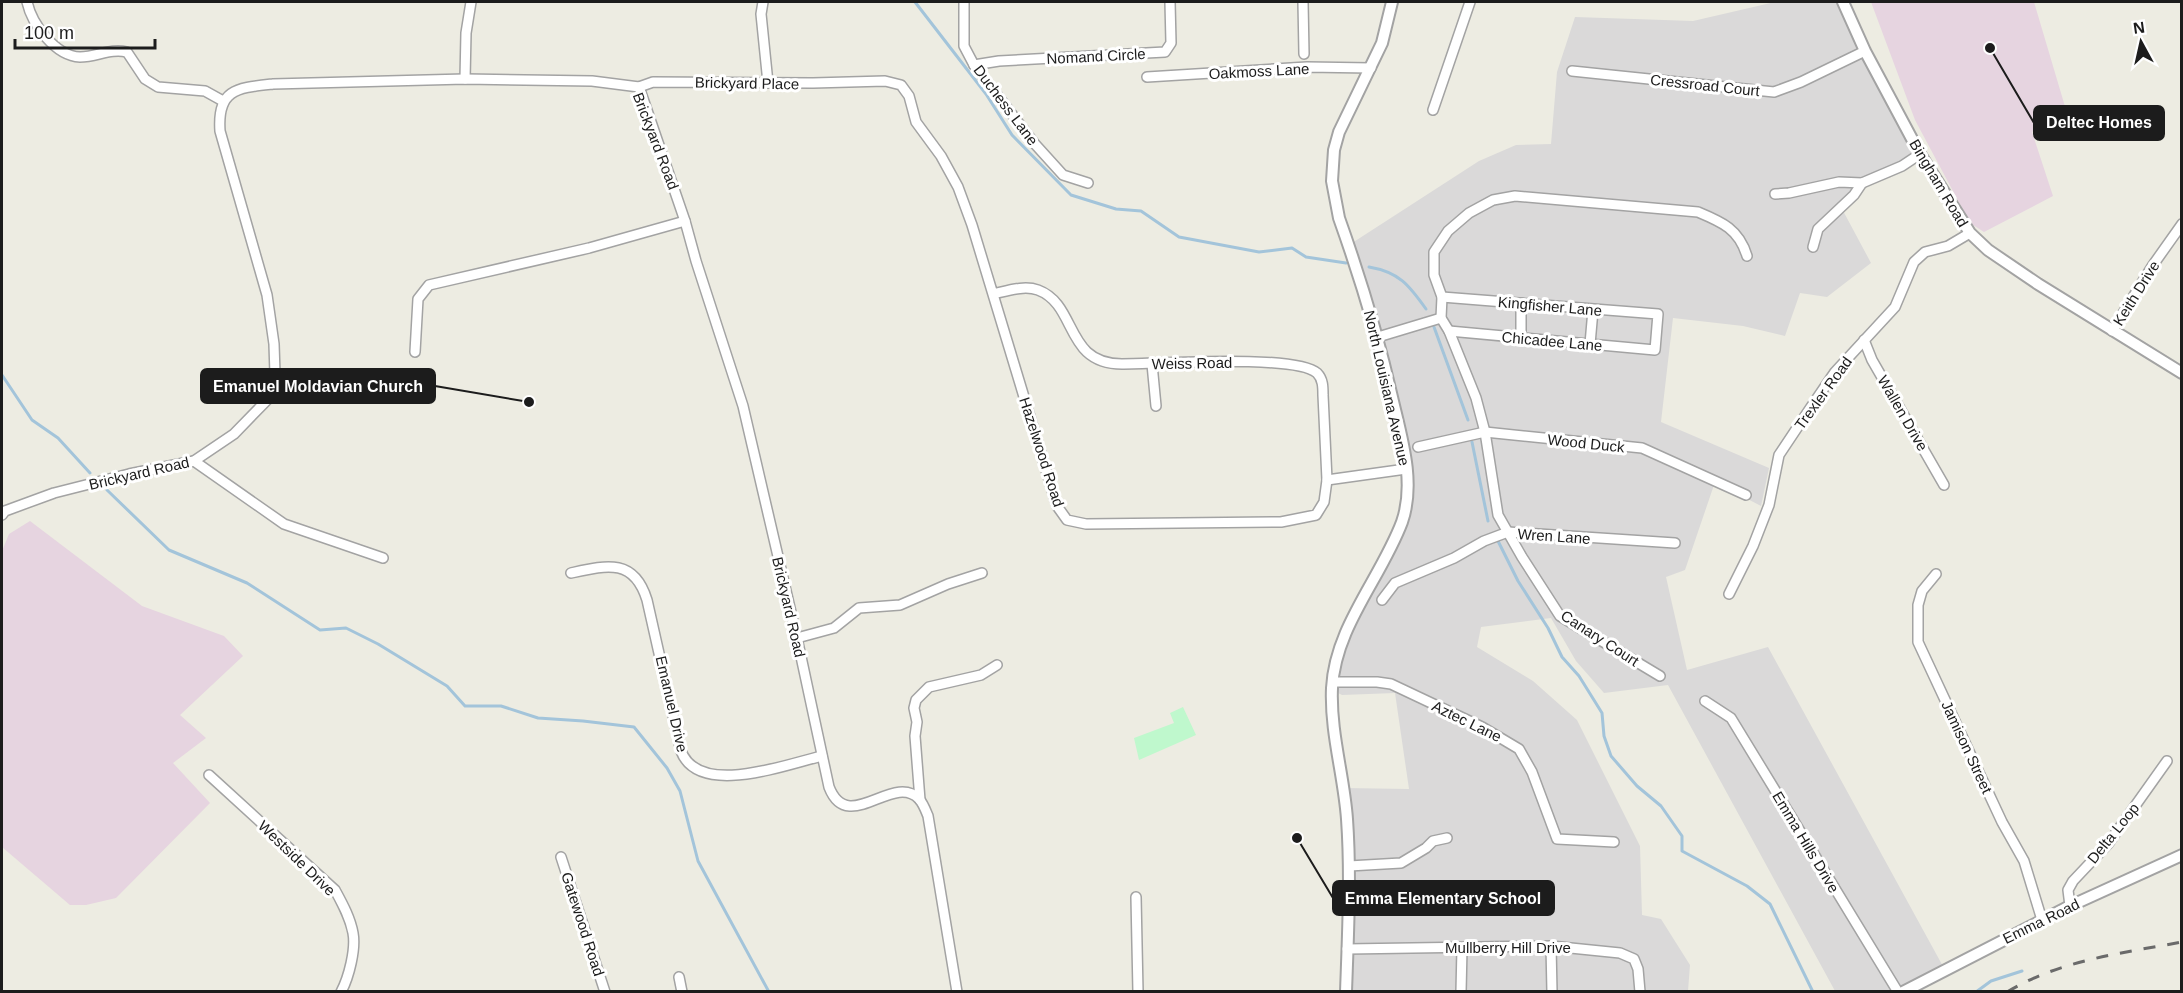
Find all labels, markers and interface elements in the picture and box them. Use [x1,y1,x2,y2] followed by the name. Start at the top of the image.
[15,12,154,50] scale bar
[2111,12,2171,72] north arrow
[2132,18,2146,37] text: N
[24,23,74,43] text: 100 m
[1046,45,1146,67] street label: Nomand Circle
[1208,60,1310,82] street label: Oakmoss Lane
[970,62,1042,148] street label: Duchess Lane
[1649,71,1761,99] street label: Cressroad Court
[695,74,799,92] street label: Brickyard Place
[630,90,682,192] street label: Brickyard Road
[2034,106,2164,140] callout: Deltec Homes
[2046,114,2152,131] text: Deltec Homes
[1906,136,1972,230] street label: Bingham Road
[2109,257,2163,329] street label: Keith Drive
[1497,293,1603,319] street label: Kingfisher Lane
[1361,309,1413,467] street label: North Louisiana Avenue
[1501,328,1603,354] street label: Chicadee Lane
[1791,353,1855,433] street label: Trexler Road
[1152,354,1232,372] street label: Weiss Road
[201,369,435,403] callout: Emanuel Moldavian Church
[1875,372,1931,454] street label: Wallen Drive
[213,378,423,395] text: Emanuel Moldavian Church
[1016,395,1068,509] street label: Hazelwood Road
[1547,431,1626,456] street label: Wood Duck
[87,453,191,493] street label: Brickyard Road
[1517,525,1591,547] street label: Wren Lane
[769,555,809,659] street label: Brickyard Road
[1558,607,1643,670] street label: Canary Court
[653,654,691,754] street label: Emanuel Drive
[1430,697,1504,745] street label: Aztec Lane
[1938,698,1996,797] street label: Jamison Street
[1769,788,1843,896] street label: Emma Hills Drive
[2084,799,2142,867] street label: Delta Loop
[255,817,339,899] street label: Westside Drive
[558,870,608,978] street label: Gatewood Road
[1333,881,1554,915] callout: Emma Elementary School
[1345,890,1541,907] text: Emma Elementary School
[2000,895,2082,947] street label: Emma Road
[1445,939,1571,956] street label: Mullberry Hill Drive

